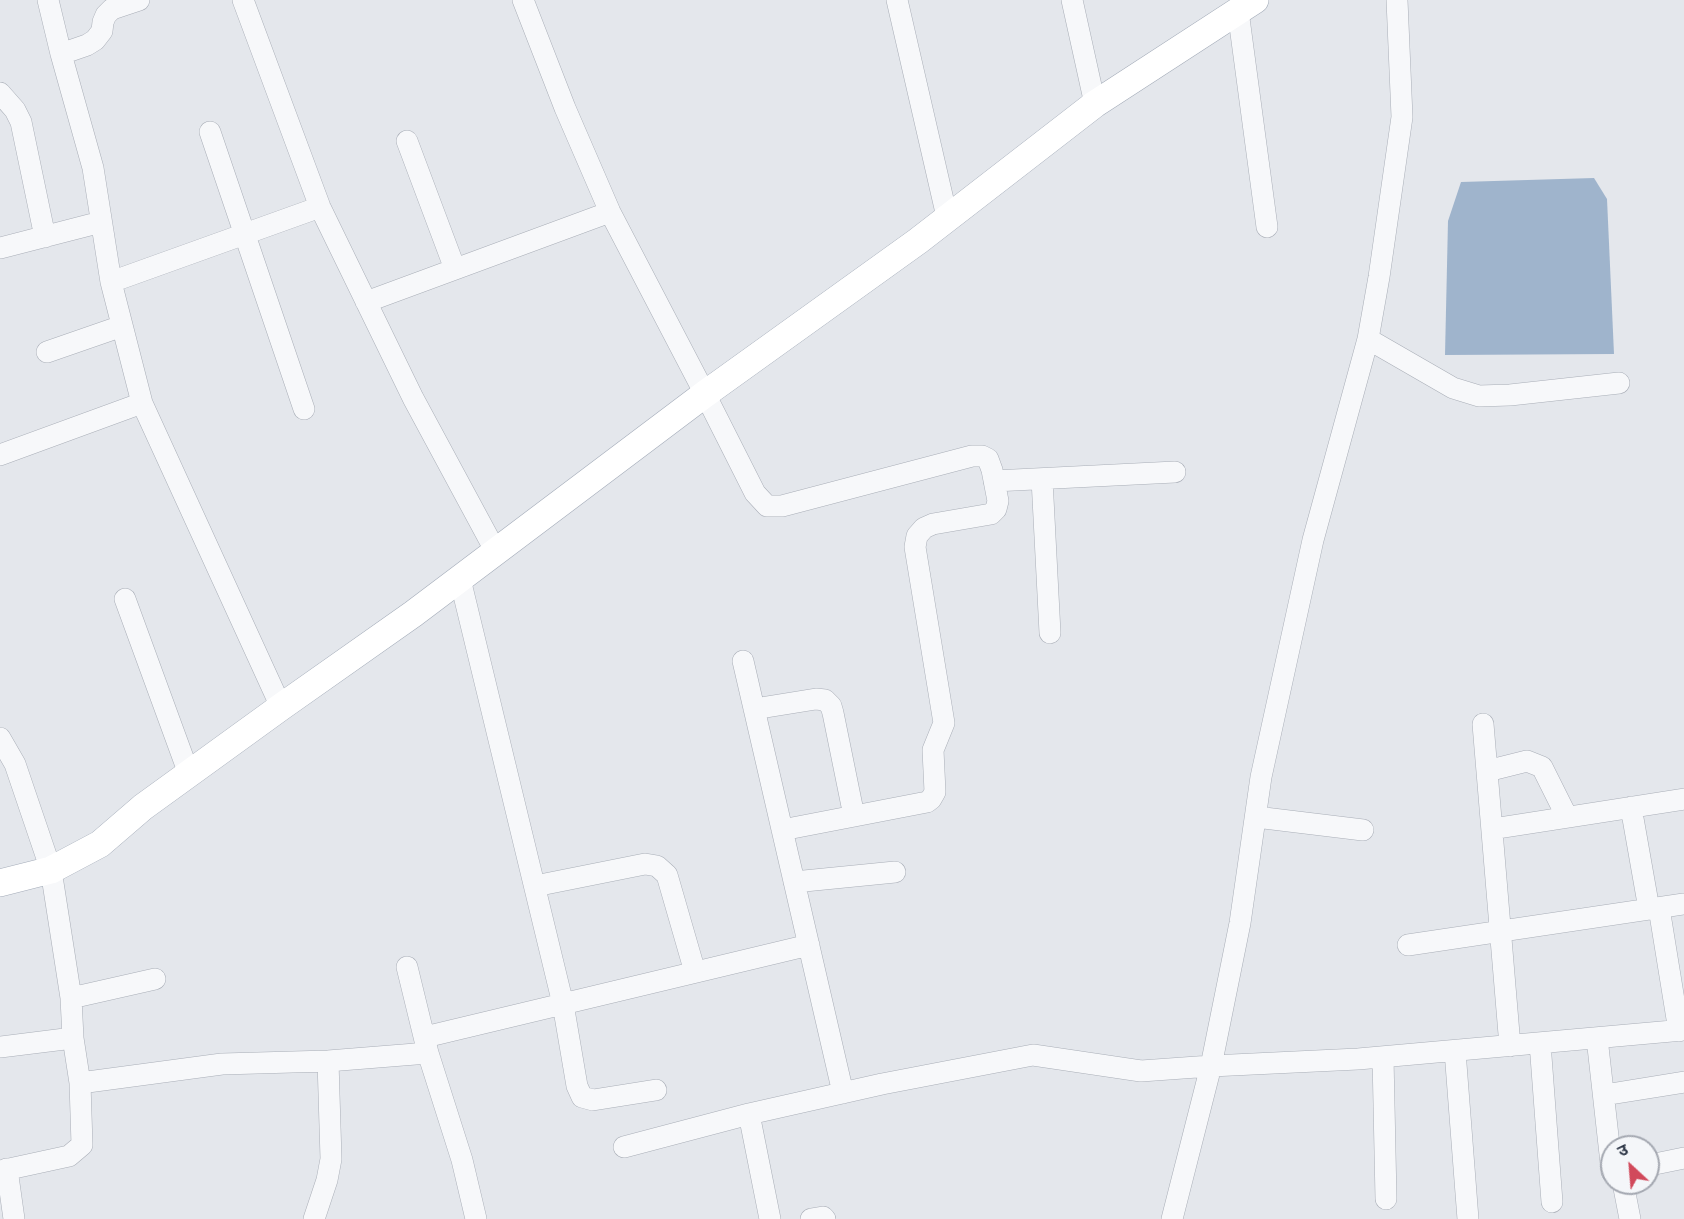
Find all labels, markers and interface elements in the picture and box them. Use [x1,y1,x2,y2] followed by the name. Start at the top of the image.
[1600,1135,1660,1195] north arrow
[1614,1140,1631,1161] text: उ

